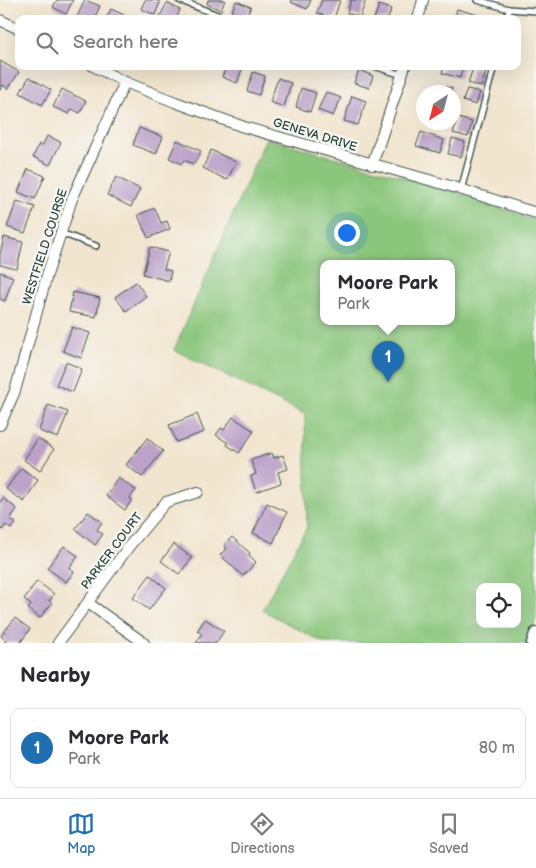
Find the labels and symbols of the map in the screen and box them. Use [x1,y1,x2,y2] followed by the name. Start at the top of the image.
[416,85,461,130] north arrow
[271,115,359,155] street label: GENEVA DRIVE
[19,187,71,307] street label: WESTFIELD COURSE
[334,220,360,246] your location
[372,341,404,382] pin: 1
[78,509,146,592] street label: PARKER COURT

